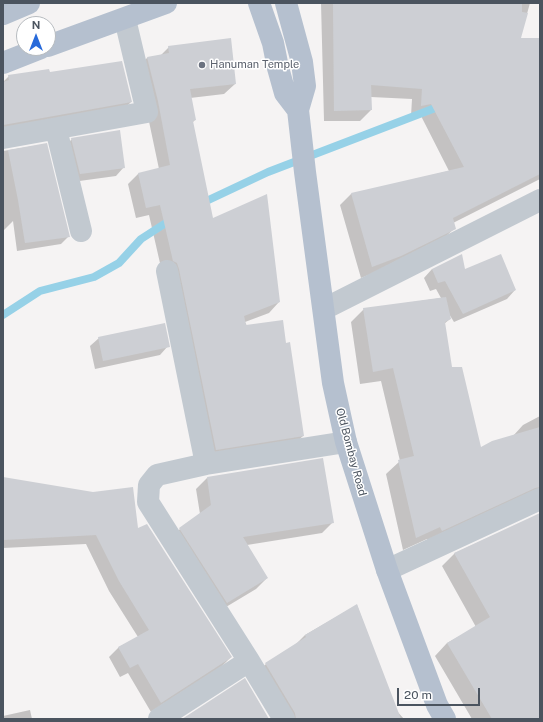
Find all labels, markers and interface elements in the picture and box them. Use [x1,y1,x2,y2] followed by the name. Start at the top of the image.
[16,16,56,56] north arrow
[32,19,40,31] text: N
[210,58,299,72] place label: Hanuman Temple
[197,60,207,70] marker: Hanuman Temple
[333,407,369,497] street label: Old Bombay Road
[399,680,482,706] scale bar
[404,688,432,702] text: 20 m

